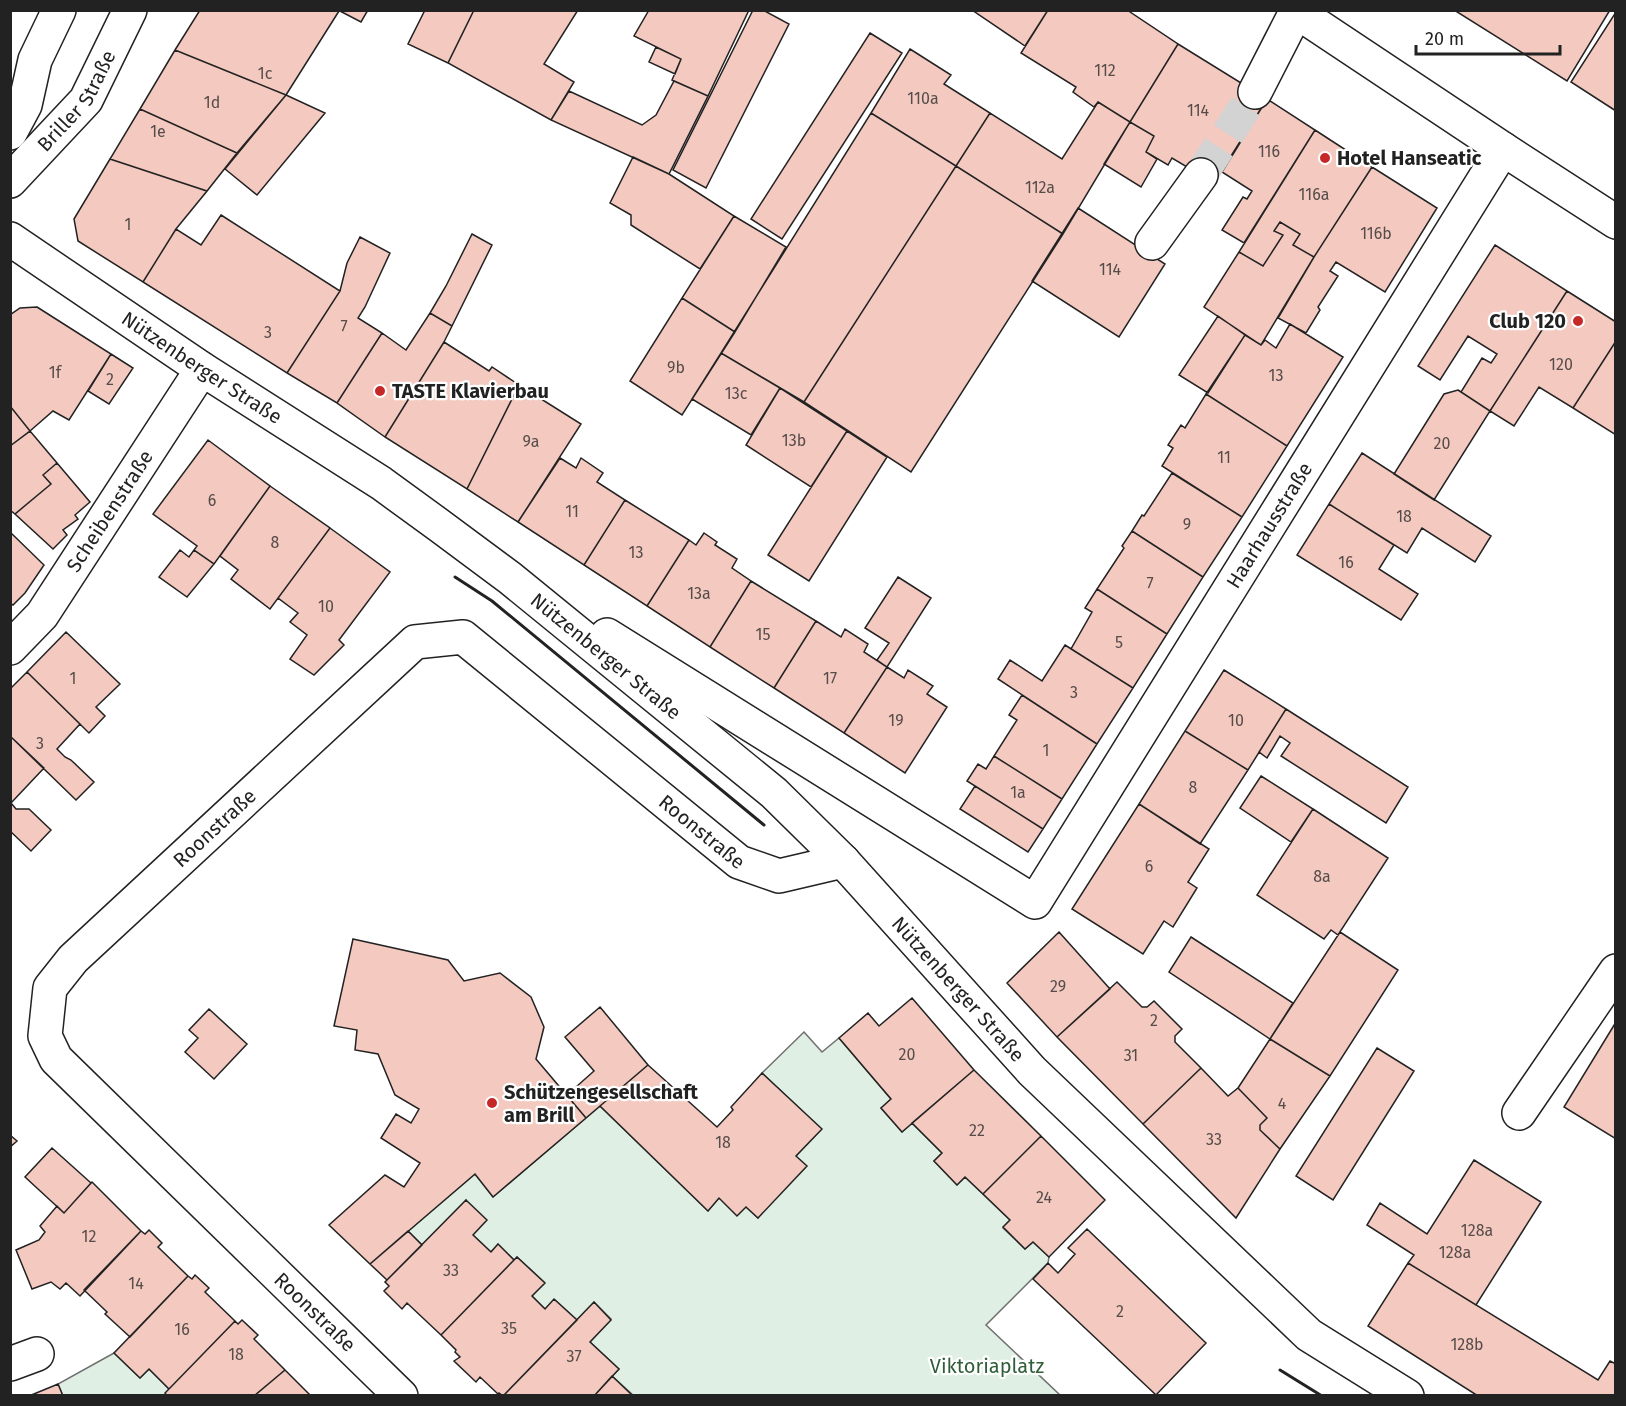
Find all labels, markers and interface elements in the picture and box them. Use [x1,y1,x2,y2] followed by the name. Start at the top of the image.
[1416,18,1560,56] scale bar
[1425,28,1464,50] text: 20 m
[32,46,120,156] street label: Briller Straße
[1094,61,1116,80] house number: 112
[258,64,273,83] house number: 1c
[907,89,939,108] house number: 110a
[204,93,220,112] house number: 1d
[1187,101,1210,120] house number: 114
[150,122,166,141] house number: 1e
[1258,142,1280,161] house number: 116
[1337,146,1482,170] place label: Hotel Hanseatic
[1318,151,1332,165] marker: Hotel Hanseatic
[1025,178,1055,197] house number: 112a
[1299,185,1329,204] house number: 116a
[125,215,131,234] house number: 1
[1360,224,1392,243] house number: 116b
[1099,260,1122,279] house number: 114
[117,306,287,429] street label: Nützenberger Straße
[1489,309,1566,333] place label: Club 120
[1571,314,1585,328] marker: Club 120
[340,317,348,336] house number: 7
[264,323,272,342] house number: 3
[1549,355,1573,374] house number: 120
[667,358,685,377] house number: 9b
[49,363,63,382] house number: 1f
[1269,366,1283,385] house number: 13
[106,370,114,389] house number: 2
[392,379,549,403] place label: TASTE Klavierbau
[373,384,387,398] marker: TASTE Klavierbau
[725,384,748,403] house number: 13c
[782,431,806,450] house number: 13b
[523,432,539,451] house number: 9a
[1434,434,1450,453] house number: 20
[61,446,158,576] street label: Scheibenstraße
[1217,448,1231,467] house number: 11
[1221,458,1317,593] street label: Haarhausstraße
[208,491,216,510] house number: 6
[565,502,579,521] house number: 11
[1396,507,1412,526] house number: 18
[1183,515,1191,534] house number: 9
[271,533,280,552] house number: 8
[629,543,643,562] house number: 13
[1338,553,1354,572] house number: 16
[1146,574,1154,593] house number: 7
[687,584,711,603] house number: 13a
[526,588,686,724] street label: Nützenberger Straße
[318,597,334,616] house number: 10
[756,625,770,644] house number: 15
[1115,633,1123,652] house number: 5
[70,669,76,688] house number: 1
[823,669,837,688] house number: 17
[1070,683,1078,702] house number: 3
[888,711,904,730] house number: 19
[1228,711,1244,730] house number: 10
[36,734,44,753] house number: 3
[1043,741,1049,760] house number: 1
[1189,778,1198,797] house number: 8
[1010,783,1026,802] house number: 1a
[168,784,261,872] street label: Roonstraße
[654,790,750,874] street label: Roonstraße
[1145,857,1153,876] house number: 6
[1313,867,1331,886] house number: 8a
[887,912,1030,1067] street label: Nützenberger Straße
[1050,977,1066,996] house number: 29
[1150,1011,1158,1030] house number: 2
[899,1045,915,1064] house number: 20
[1124,1046,1138,1065] house number: 31
[504,1080,698,1127] place label: Schützengesellschaft am Brill
[1278,1094,1287,1113] house number: 4
[485,1096,499,1110] marker: Schützengesellschaft am Brill
[969,1121,985,1140] house number: 22
[1206,1130,1222,1149] house number: 33
[715,1133,731,1152] house number: 18
[1036,1188,1052,1207] house number: 24
[1461,1221,1493,1240] house number: 128a
[82,1227,96,1246] house number: 12
[1439,1243,1471,1262] house number: 128a
[443,1261,459,1280] house number: 33
[269,1267,361,1357] street label: Roonstraße
[128,1274,144,1293] house number: 14
[1116,1302,1124,1321] house number: 2
[501,1319,517,1338] house number: 35
[174,1320,190,1339] house number: 16
[1450,1335,1484,1354] house number: 128b
[228,1345,244,1364] house number: 18
[566,1347,582,1366] house number: 37
[930,1354,1044,1378] park label: Viktoriaplatz

